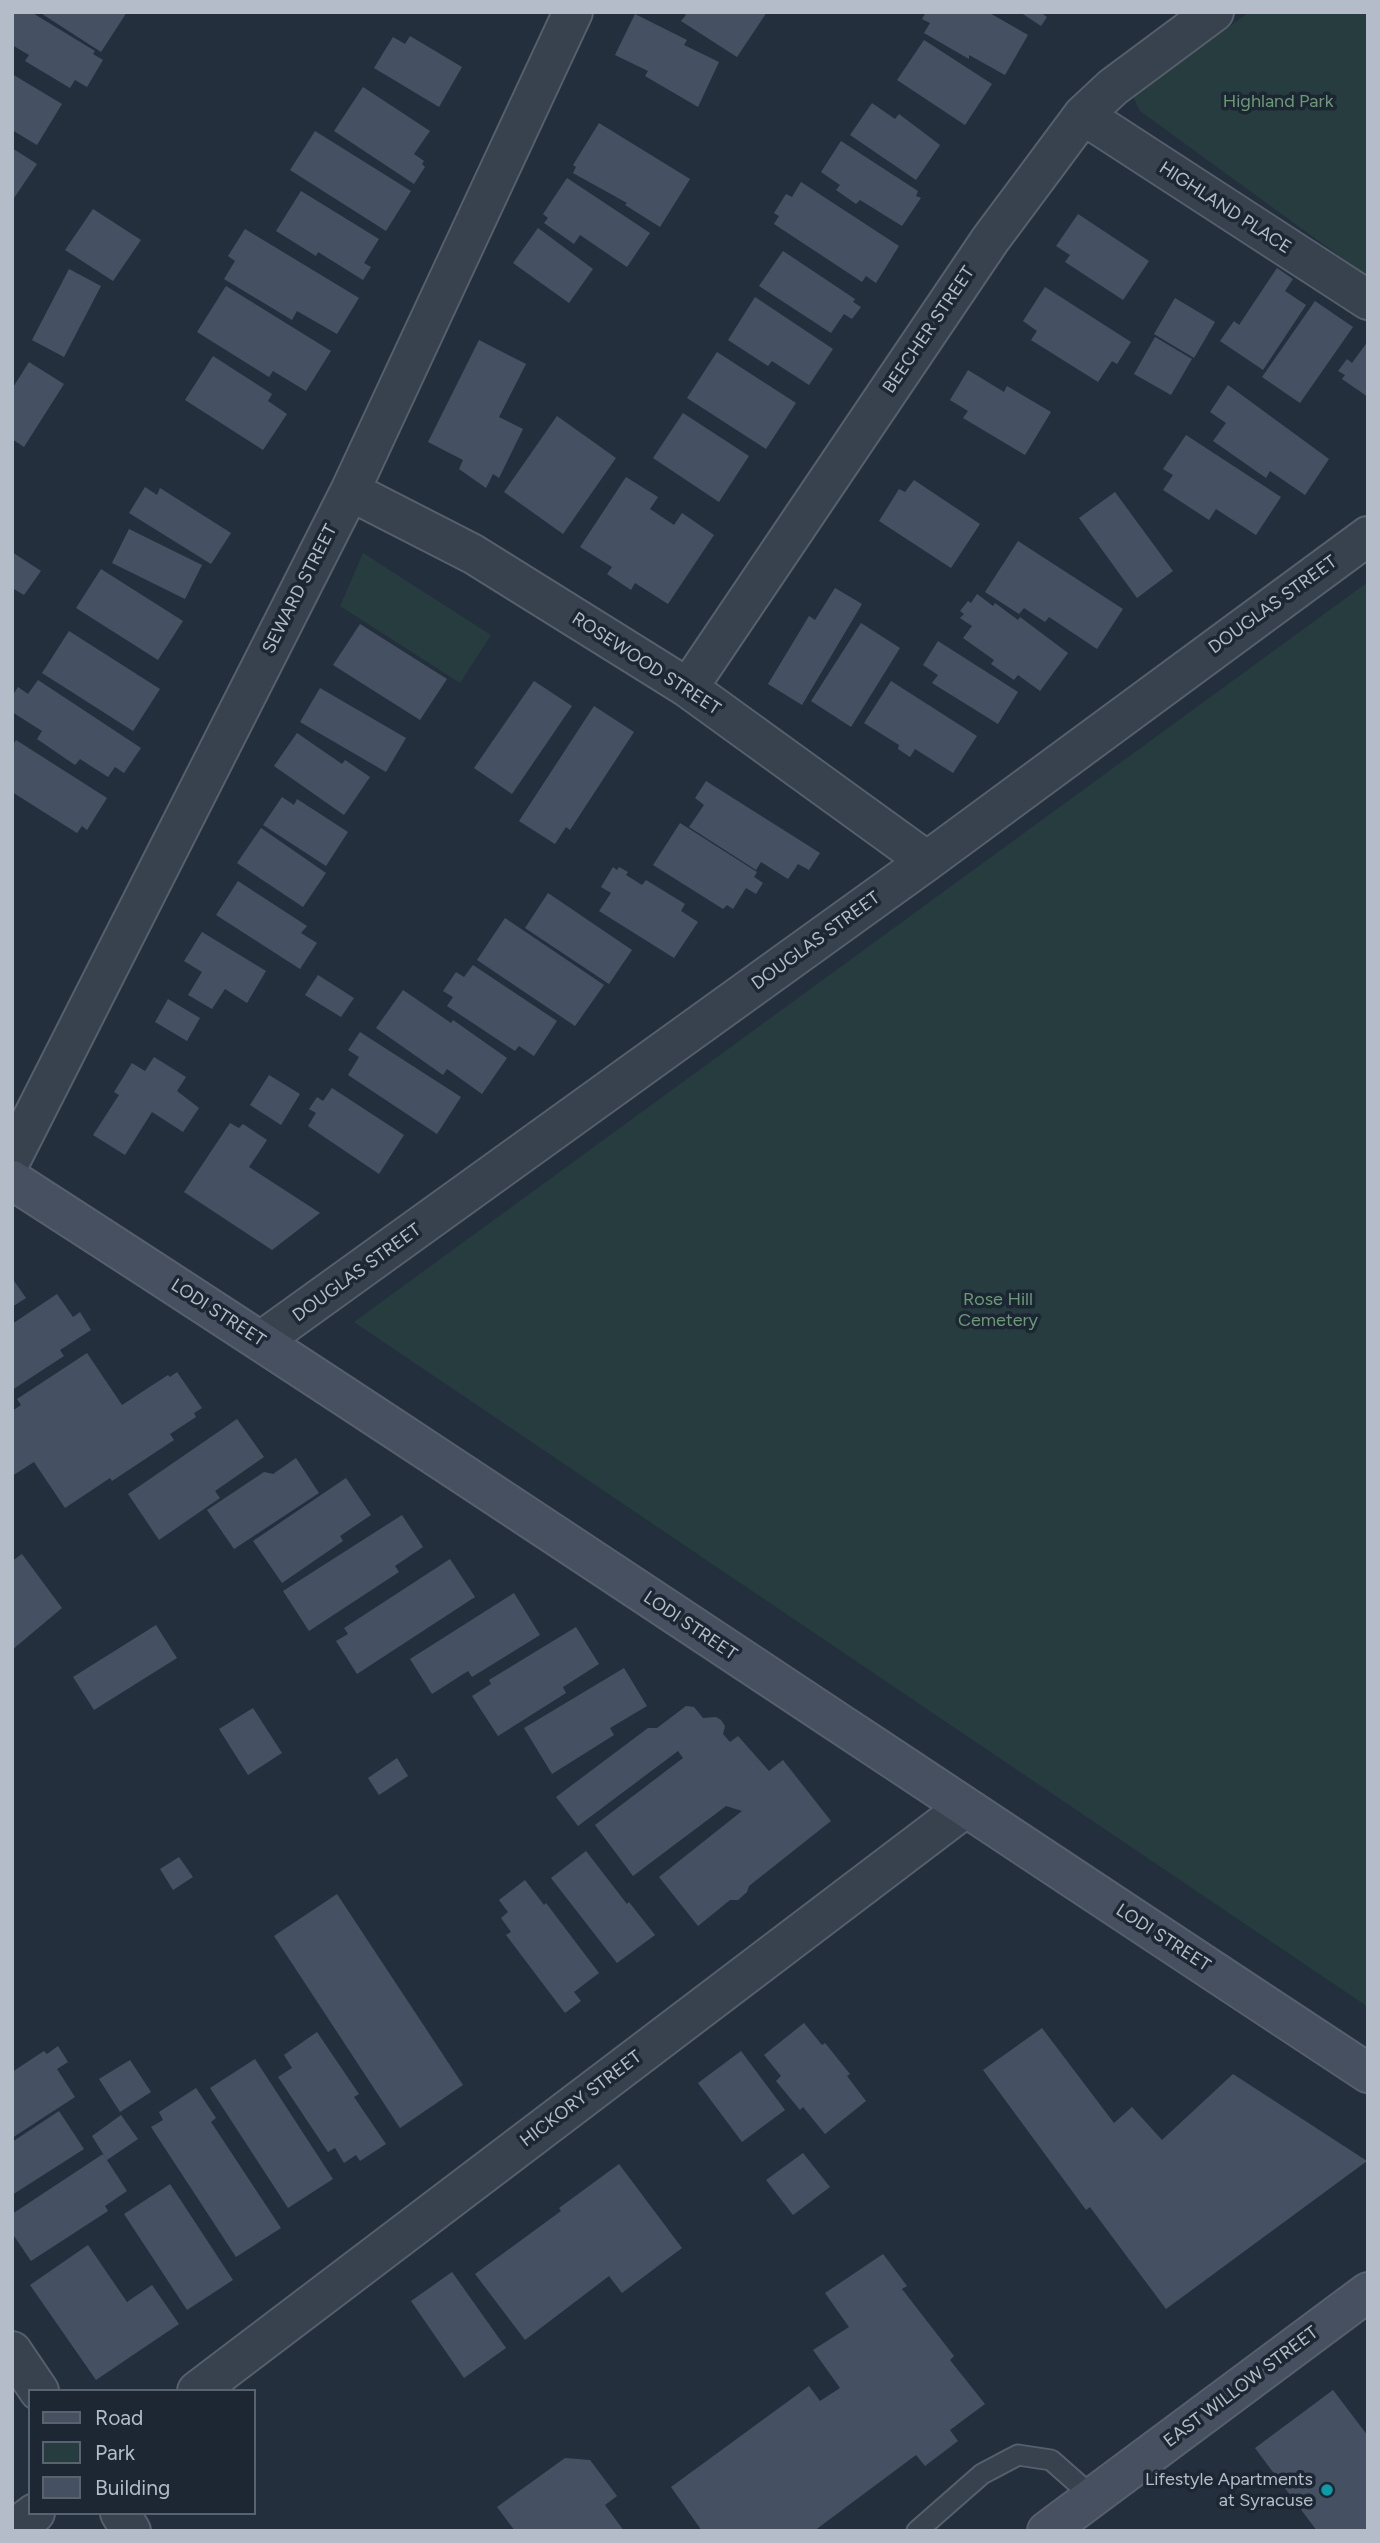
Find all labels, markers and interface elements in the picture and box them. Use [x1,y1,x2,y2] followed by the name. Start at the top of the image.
[1223,91,1333,113] park label: Highland Park
[1155,157,1295,259] street label: HIGHLAND PLACE
[878,262,980,398] street label: BEECHER STREET
[258,521,342,657] street label: SEWARD STREET
[1205,551,1341,659] street label: DOUGLAS STREET
[568,608,724,720] street label: ROSEWOOD STREET
[748,887,884,995] street label: DOUGLAS STREET
[289,1219,425,1327] street label: DOUGLAS STREET
[167,1274,269,1352] street label: LODI STREET
[958,1289,1038,1332] park label: Rose Hill Cemetery
[639,1587,741,1665] street label: LODI STREET
[1112,1899,1214,1977] street label: LODI STREET
[516,2046,646,2152] street label: HICKORY STREET
[1159,2322,1323,2452] street label: EAST WILLOW STREET
[28,2389,256,2515] legend
[95,2405,143,2430] text: Road
[95,2440,135,2465] text: Park
[1145,2469,1313,2512] place label: Lifestyle Apartments at Syracuse
[95,2475,170,2500] text: Building
[1319,2482,1335,2498] marker: Lifestyle Apartments at Syracuse

